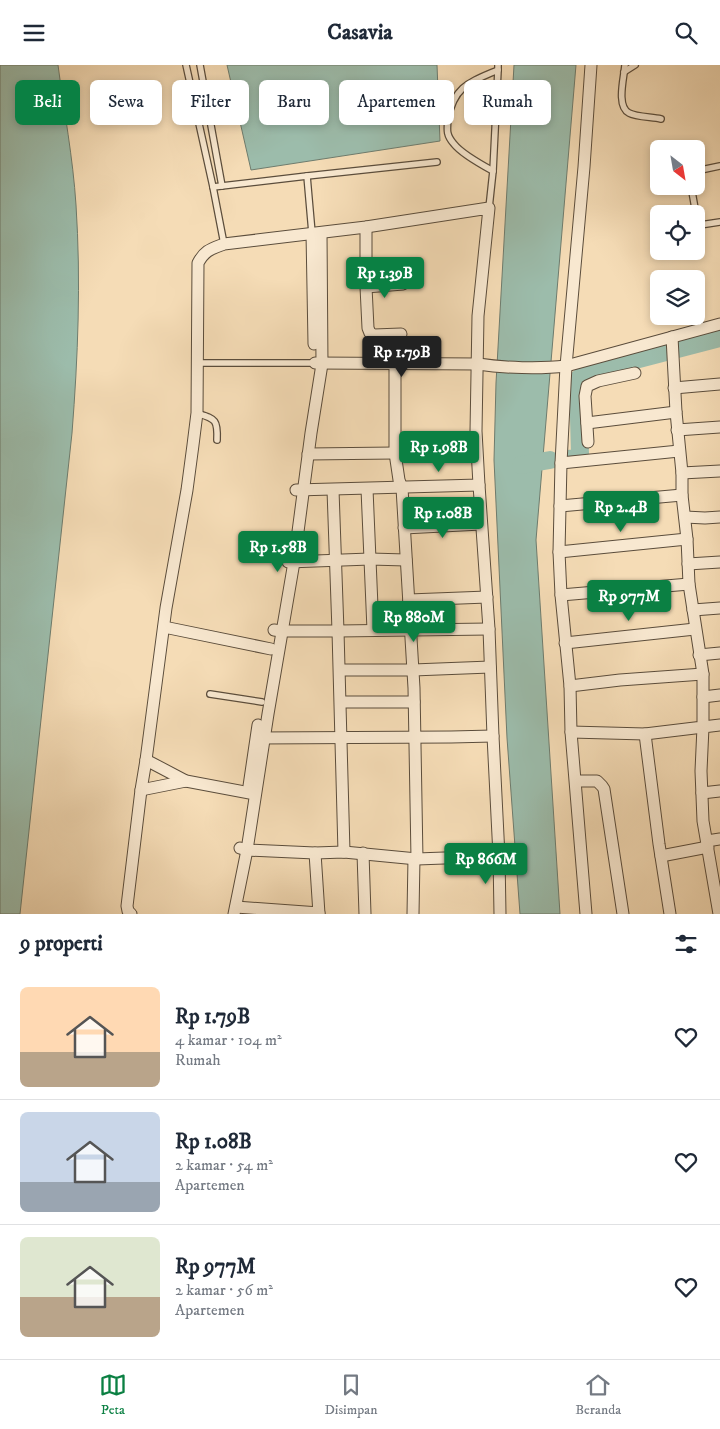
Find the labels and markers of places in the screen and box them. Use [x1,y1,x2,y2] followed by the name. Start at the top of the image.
[333,257,437,299] pin: Rp 1.39B
[350,335,454,378] pin: Rp 1.79B
[387,431,491,473] pin: Rp 1.98B
[575,491,667,533] pin: Rp 2.4B
[391,497,495,539] pin: Rp 1.08B
[226,531,330,573] pin: Rp 1.58B
[583,579,675,622] pin: Rp 977M
[368,601,460,643] pin: Rp 880M
[440,843,532,885] pin: Rp 866M

